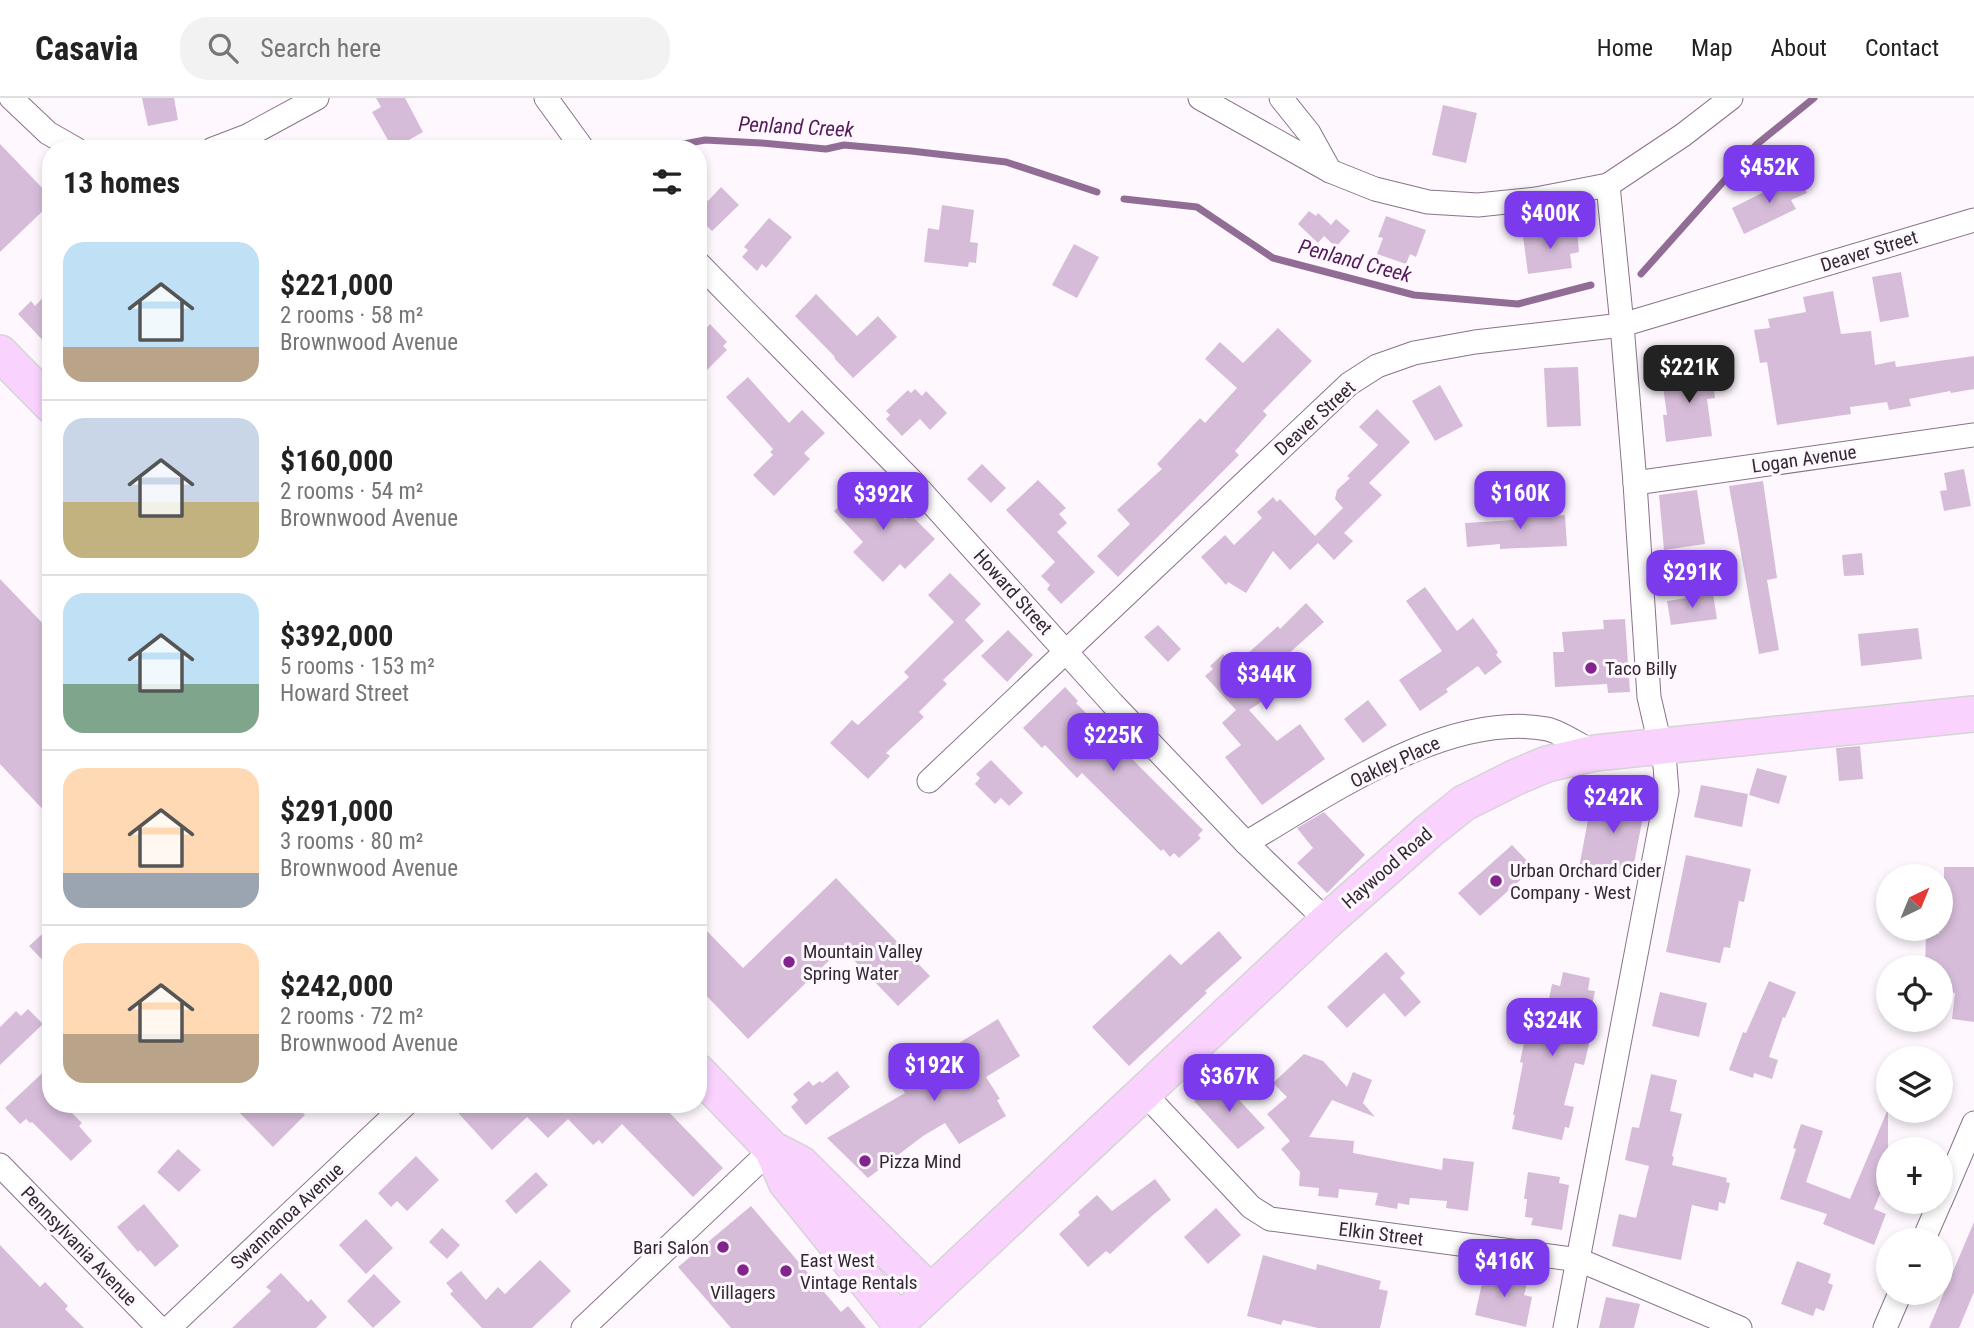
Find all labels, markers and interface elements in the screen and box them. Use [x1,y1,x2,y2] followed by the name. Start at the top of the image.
[180,17,670,80] search box
[35,29,138,68] text: Casavia
[204,29,242,67] icon: search
[260,33,381,63] text: Search here
[1597,34,1653,62] text: Home
[1691,34,1733,62] text: Map
[1771,34,1827,62] text: About
[1865,34,1939,62] text: Contact
[738,112,855,142] water label: Penland Creek
[1720,146,1818,205] pin: $452K
[1739,154,1799,181] text: $452K
[648,163,686,201] icon: filters
[63,165,180,200] text: 13 homes
[1501,192,1599,251] pin: $400K
[1520,200,1580,227] text: $400K
[1818,225,1920,277] street label: Deaver Street
[1296,234,1415,288] water label: Penland Creek
[280,267,393,302] text: $221,000
[119,270,203,354] icon: home
[280,302,423,329] text: 2 rooms · 58 m²
[280,329,458,356] text: Brownwood Avenue
[1640,345,1738,405] pin: $221K
[1659,354,1719,381] text: $221K
[1270,376,1360,460] street label: Deaver Street
[1750,440,1858,478] street label: Logan Avenue
[280,443,393,478] text: $160,000
[119,446,203,530] icon: home
[834,472,932,532] pin: $392K
[1471,472,1569,531] pin: $160K
[280,478,423,505] text: 2 rooms · 54 m²
[1490,480,1550,507] text: $160K
[853,481,913,508] text: $392K
[280,505,458,532] text: Brownwood Avenue
[969,545,1057,639] street label: Howard Street
[1643,550,1741,610] pin: $291K
[1662,559,1722,586] text: $291K
[280,618,393,653] text: $392,000
[119,621,203,705] icon: home
[1217,652,1315,712] pin: $344K
[280,653,435,680] text: 5 rooms · 153 m²
[1605,657,1677,680] place label: Taco Billy
[1583,660,1599,676] marker: Taco Billy
[1236,661,1296,688] text: $344K
[280,680,409,707] text: Howard Street
[1064,714,1162,773] pin: $225K
[1083,722,1143,749] text: $225K
[1347,731,1444,793] street label: Oakley Place
[1564,776,1662,835] pin: $242K
[1583,784,1643,811] text: $242K
[280,793,393,828] text: $291,000
[119,796,203,880] icon: home
[1337,823,1437,913] street label: Haywood Road
[280,828,423,855] text: 3 rooms · 80 m²
[280,855,458,882] text: Brownwood Avenue
[1510,859,1661,904] place label: Urban Orchard Cider Company - West
[1876,864,1953,942] north arrow
[1876,864,1953,1305] map controls
[1488,873,1504,889] marker: Urban Orchard Cider Company - West
[803,940,923,985] place label: Mountain Valley Spring Water
[781,954,797,970] marker: Mountain Valley Spring Water
[1876,955,1953,1032] button: locate
[280,968,393,1003] text: $242,000
[119,971,203,1055] icon: home
[1503,998,1601,1058] pin: $324K
[280,1003,423,1030] text: 2 rooms · 72 m²
[1522,1007,1582,1034] text: $324K
[280,1030,458,1057] text: Brownwood Avenue
[885,1044,983,1103] pin: $192K
[1876,1046,1953,1123] button: layers
[904,1052,964,1079] text: $192K
[1180,1054,1278,1114] pin: $367K
[1199,1063,1259,1090] text: $367K
[1876,1137,1953,1214] button: +
[879,1150,961,1173] place label: Pizza Mind
[857,1153,873,1169] marker: Pizza Mind
[226,1158,348,1274] street label: Swannanoa Avenue
[16,1181,142,1311] street label: Pennsylvania Avenue
[1338,1217,1424,1251] street label: Elkin Street
[1876,1228,1953,1305] button: −
[633,1236,709,1259] place label: Bari Salon
[715,1239,731,1255] marker: Bari Salon
[1455,1240,1553,1299] pin: $416K
[1474,1248,1534,1275] text: $416K
[800,1249,918,1294] place label: East West Vintage Rentals
[735,1262,751,1278] marker: Villagers
[778,1263,794,1279] marker: East West Vintage Rentals
[710,1281,776,1304] place label: Villagers

